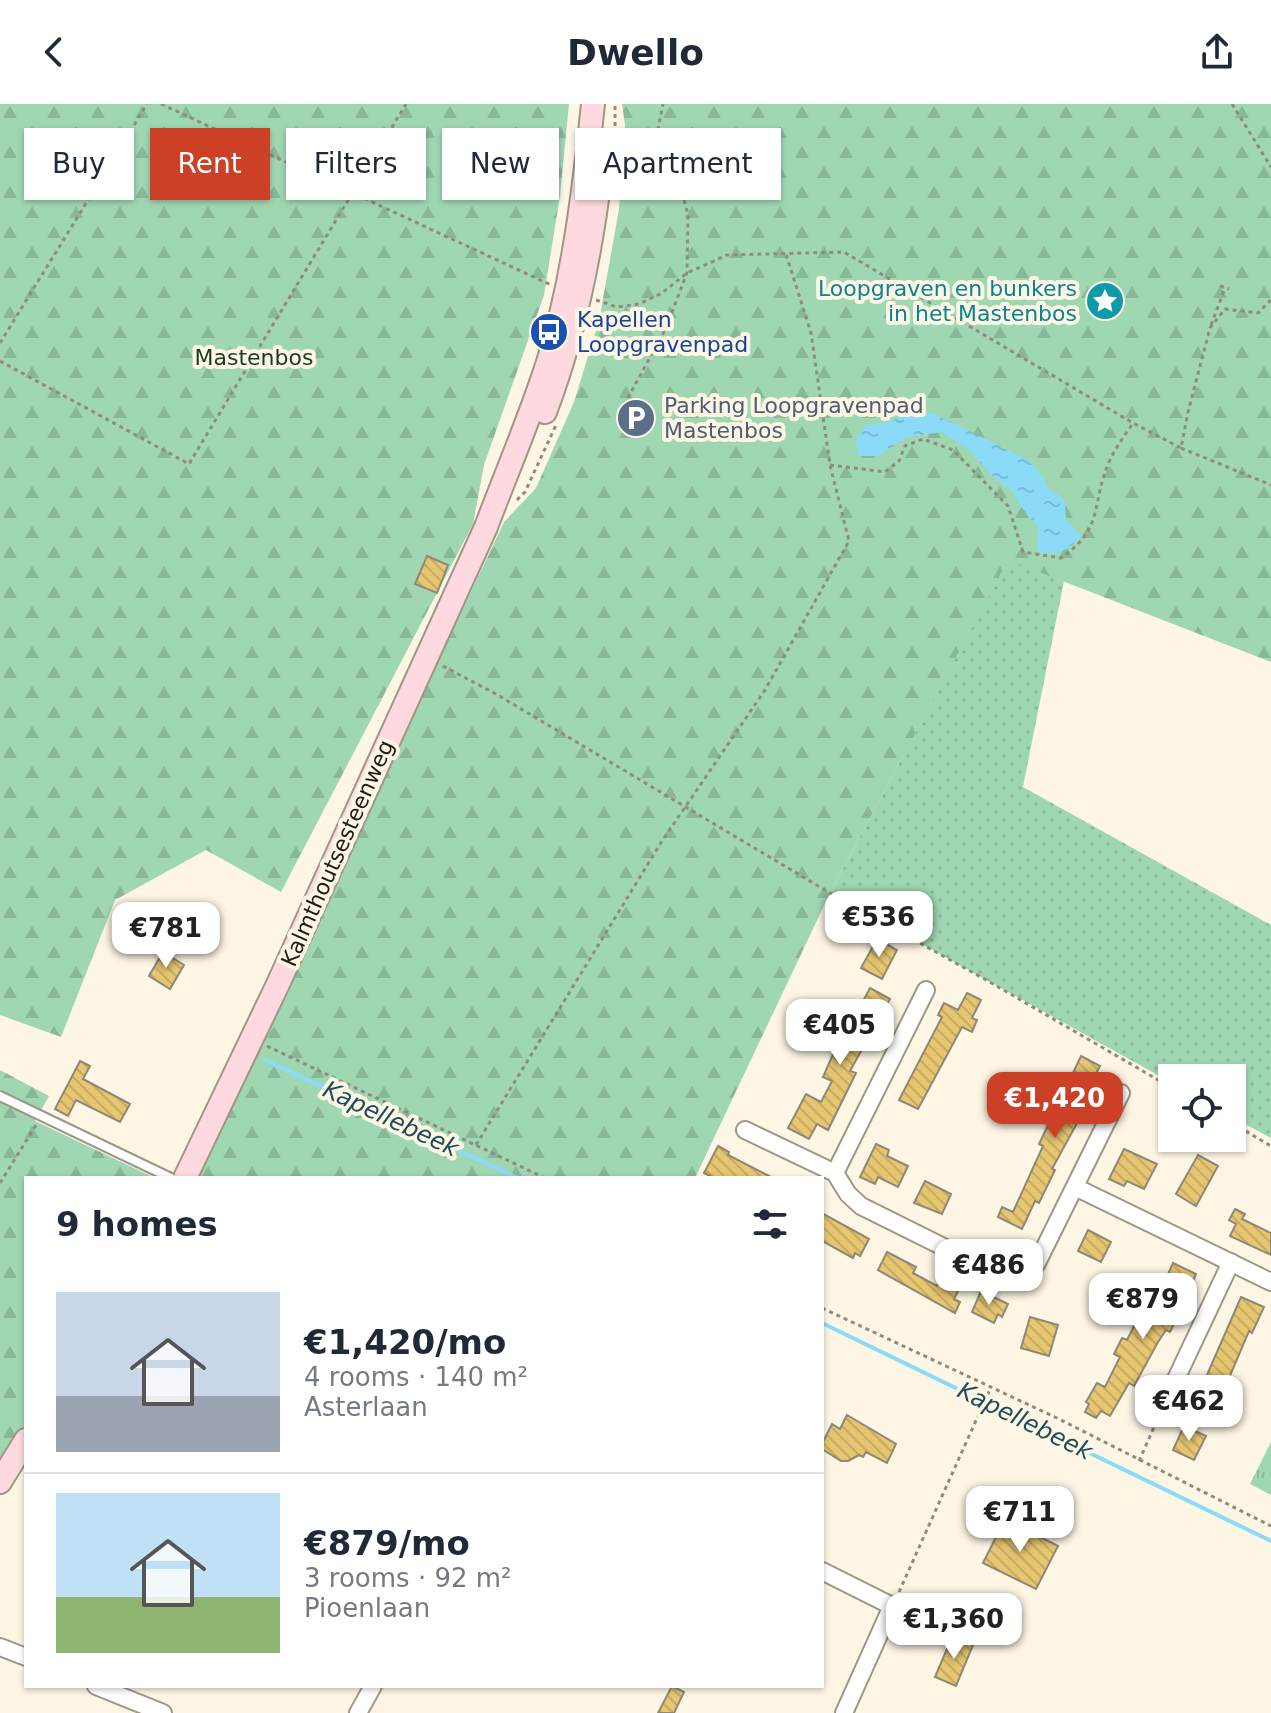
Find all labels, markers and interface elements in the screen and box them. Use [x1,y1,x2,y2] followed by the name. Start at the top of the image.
[32,30,76,74] icon: back
[1195,30,1239,74] icon: share
[567,32,704,73] text: Dwello
[24,128,134,200] chip: Buy
[150,128,270,200] chip: Rent
[286,128,426,200] chip: Filters
[442,128,559,200] chip: New
[575,128,781,200] chip: Apartment
[818,276,1077,326] place label: Loopgraven en bunkers in het Mastenbos
[1084,280,1126,322] place icon: Loopgraven en bunkers in het Mastenbos
[577,307,748,357] place label: Kapellen Loopgravenpad
[528,311,570,353] bus stop icon: Kapellen Loopgravenpad
[195,345,313,370] park label: Mastenbos
[664,393,924,443] place label: Parking Loopgravenpad Mastenbos
[615,397,657,439] parking icon: Parking Loopgravenpad Mastenbos
[276,736,399,970] street label: Kalmthoutsesteenweg
[832,891,926,959] pin: €536
[119,902,213,970] pin: €781
[843,902,915,932] text: €536
[130,913,202,943] text: €781
[793,999,887,1067] pin: €405
[804,1010,876,1040] text: €405
[1158,1064,1246,1152] map controls
[1158,1064,1246,1152] button: locate
[990,1072,1120,1140] pin: €1,420
[319,1075,464,1163] water label: Kapellebeek
[1005,1083,1105,1113] text: €1,420
[748,1202,792,1246] icon: filters
[56,1204,218,1244] text: 9 homes
[942,1239,1036,1307] pin: €486
[953,1250,1025,1280] text: €486
[1096,1273,1190,1341] pin: €879
[1107,1284,1179,1314] text: €879
[304,1322,506,1362] text: €1,420/mo
[120,1324,216,1420] icon: home
[304,1362,528,1392] text: 4 rooms · 140 m²
[1142,1375,1236,1443] pin: €462
[953,1376,1098,1466] water label: Kapellebeek
[1153,1386,1225,1416] text: €462
[304,1392,428,1422] text: Asterlaan
[973,1486,1067,1554] pin: €711
[984,1497,1056,1527] text: €711
[304,1523,470,1563] text: €879/mo
[120,1525,216,1621] icon: home
[304,1563,512,1593] text: 3 rooms · 92 m²
[304,1593,430,1623] text: Pioenlaan
[889,1593,1019,1661] pin: €1,360
[904,1604,1004,1634] text: €1,360

